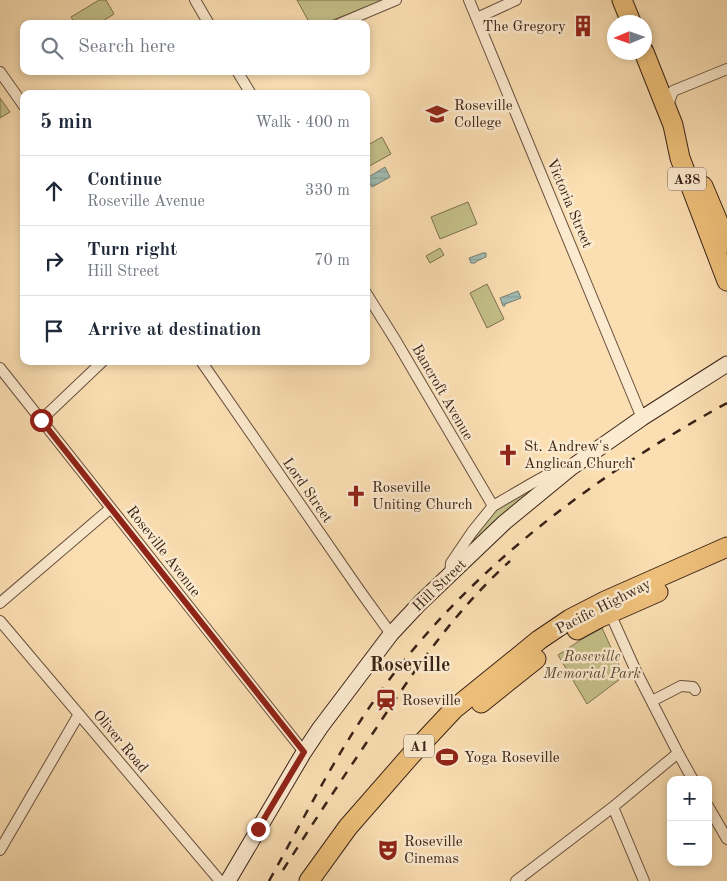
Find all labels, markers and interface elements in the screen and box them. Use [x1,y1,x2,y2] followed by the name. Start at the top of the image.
[570,13,596,39] building icon: The Gregory
[607,15,652,60] north arrow
[20,20,370,75] search box
[483,20,566,35] place label: The Gregory
[38,34,66,62] icon: search
[78,38,175,57] text: Search here
[454,99,513,131] place label: Roseville College
[424,101,450,127] school or university icon: Roseville College
[40,112,93,133] text: 5 min
[255,115,350,131] text: Walk · 400 m
[543,157,594,251] street label: Victoria Street
[668,168,706,190] road number: A38
[87,171,162,190] text: Continue
[40,177,68,205] icon: ahead
[305,183,350,199] text: 330 m
[87,194,205,210] text: Roseville Avenue
[87,241,177,260] text: Turn right
[40,247,68,275] icon: right
[314,253,350,269] text: 70 m
[87,264,159,280] text: Hill Street
[40,317,68,345] icon: arrive
[87,321,261,340] text: Arrive at destination
[408,342,475,443] street label: Bancroft Avenue
[30,409,53,432] route start
[524,440,633,472] place label: St. Andrew's Anglican Church
[495,442,521,468] church icon: St. Andrew's Anglican Church
[279,456,335,526] street label: Lord Street
[372,481,473,513] place label: Roseville Uniting Church
[343,483,369,509] church icon: Roseville Uniting Church
[123,504,203,600] street label: Roseville Avenue
[410,557,470,615] street label: Hill Street
[554,577,654,638] street label: Pacific Highway
[542,650,641,682] park label: Roseville Memorial Park
[370,656,451,676] district label: Roseville
[373,687,399,713] station icon: Roseville
[402,694,461,709] place label: Roseville
[90,708,150,776] street label: Oliver Road
[404,734,434,758] road number: A1
[434,744,460,770] sports icon: Yoga Roseville
[464,751,560,766] place label: Yoga Roseville
[667,776,712,866] map controls
[667,776,712,821] button: +
[247,818,270,841] route end
[667,821,712,866] button: −
[404,835,463,867] place label: Roseville Cinemas
[375,837,401,863] theatre icon: Roseville Cinemas

